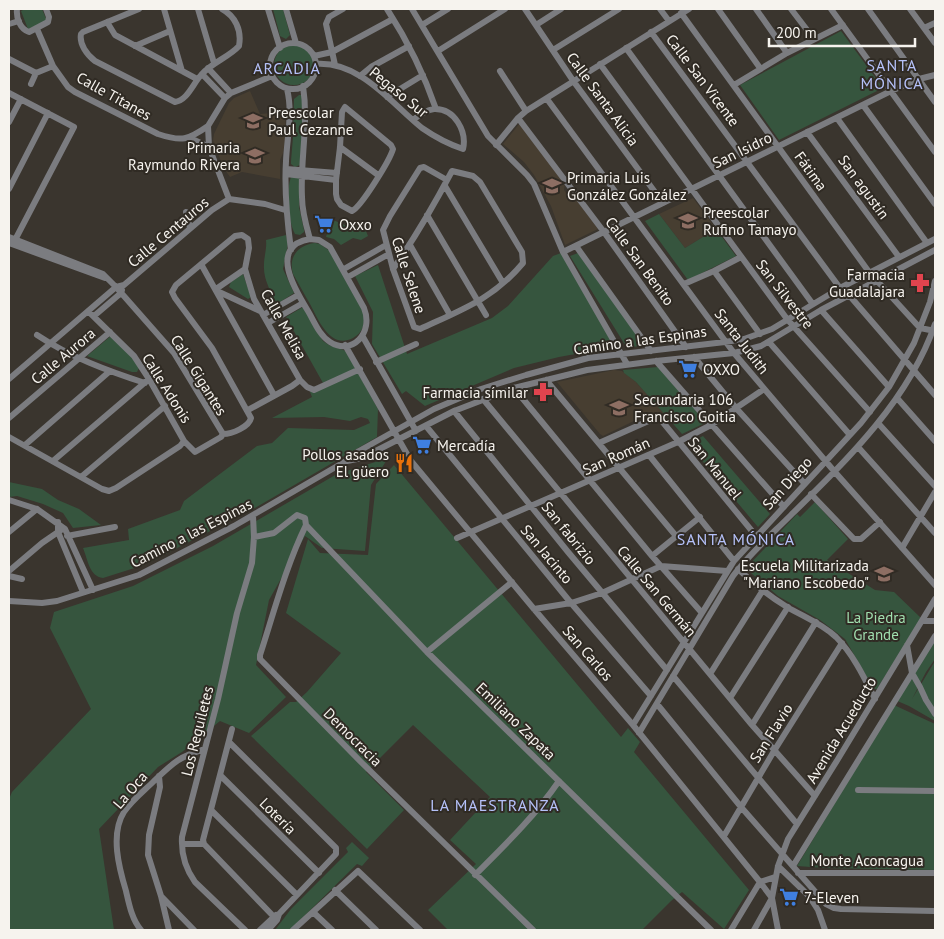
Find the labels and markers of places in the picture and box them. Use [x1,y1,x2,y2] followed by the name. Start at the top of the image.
[268,103,353,139] place label: Preescolar Paul Cezanne
[242,110,264,132] school or university icon: Preescolar Paul Cezanne
[128,138,240,174] place label: Primaria Raymundo Rivera
[244,145,266,167] school or university icon: Primaria Raymundo Rivera
[567,168,687,204] place label: Primaria Luis González González
[541,175,563,197] school or university icon: Primaria Luis González González
[703,203,796,239] place label: Preescolar Rufino Tamayo
[677,210,699,232] school or university icon: Preescolar Rufino Tamayo
[313,213,335,235] supermarket icon: Oxxo
[339,215,372,234] place label: Oxxo
[829,265,905,301] place label: Farmacia Guadalajara
[909,272,931,294] pharmacy icon: Farmacia Guadalajara
[677,358,699,380] supermarket icon: OXXO
[703,360,740,379] place label: OXXO
[532,381,554,403] pharmacy icon: Farmacia símilar
[422,383,528,402] place label: Farmacia símilar
[634,390,736,426] place label: Secundaria 106 Francisco Goitia
[608,397,630,419] school or university icon: Secundaria 106 Francisco Goitia
[411,434,433,456] supermarket icon: Mercadía
[437,436,495,455] place label: Mercadía
[302,445,389,481] place label: Pollos asados El güero
[393,452,415,474] restaurant icon: Pollos asados El güero
[741,556,869,592] place label: Escuela Militarizada "Mariano Escobedo"
[873,563,895,585] school or university icon: Escuela Militarizada "Mariano Escobedo"
[778,886,800,908] supermarket icon: 7-Eleven
[804,888,859,907] place label: 7-Eleven

